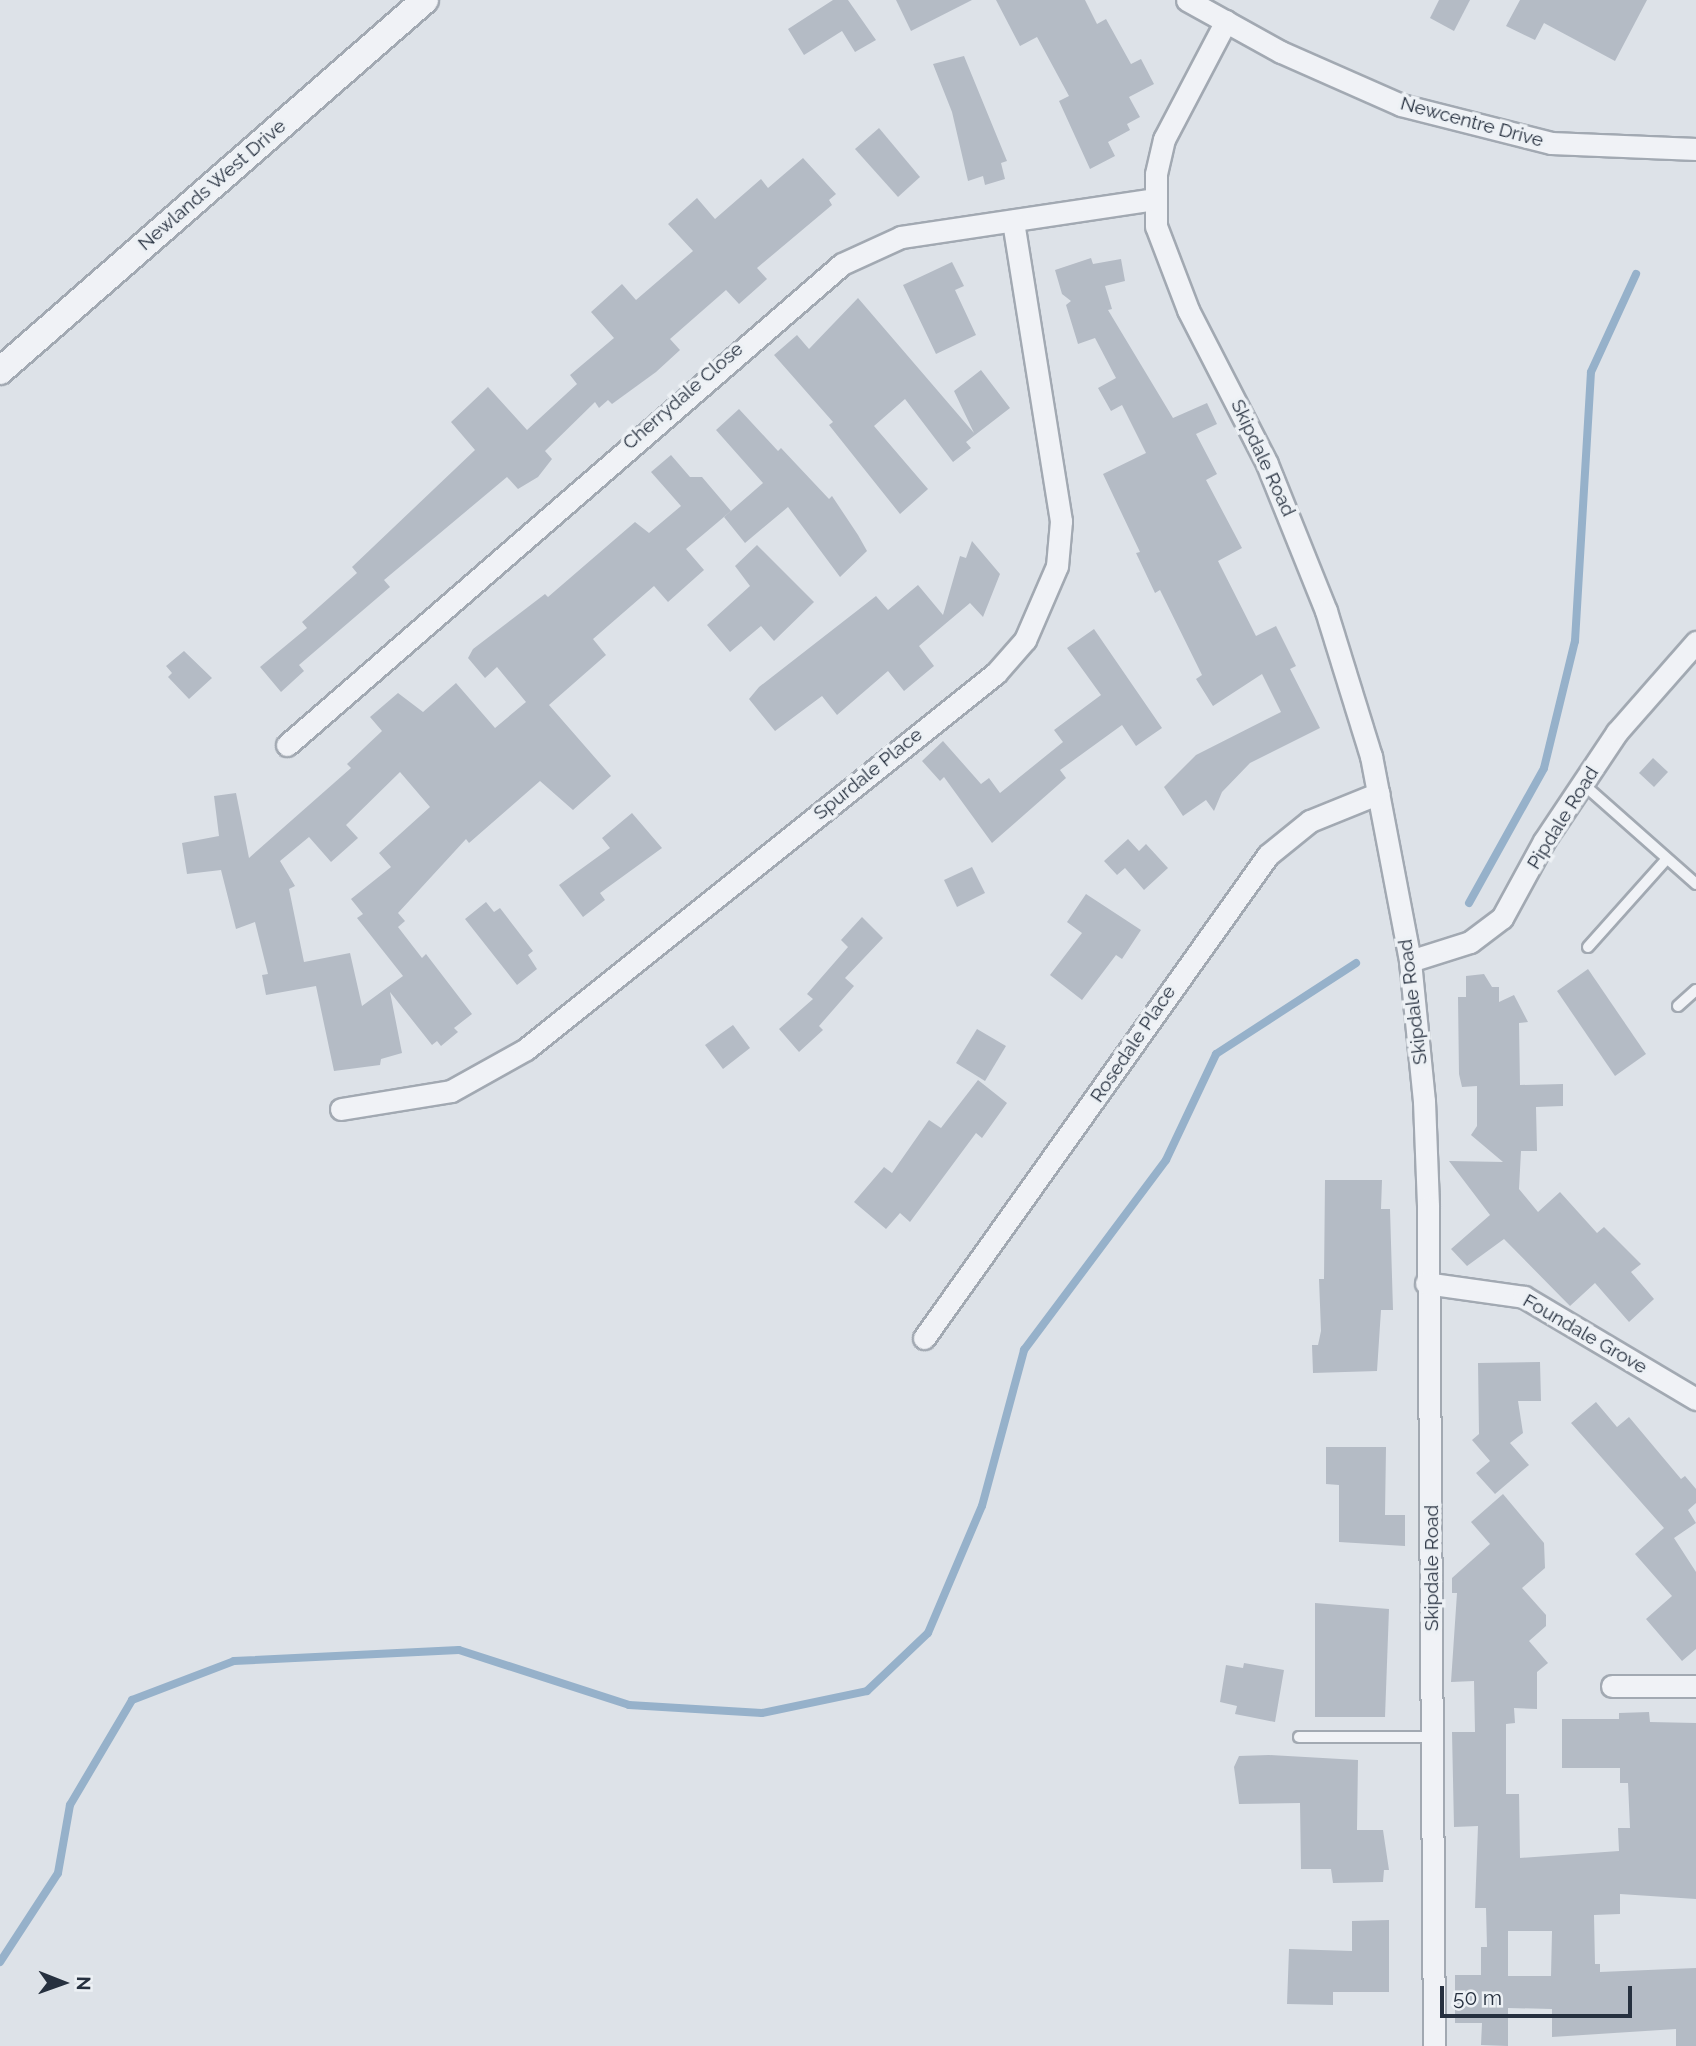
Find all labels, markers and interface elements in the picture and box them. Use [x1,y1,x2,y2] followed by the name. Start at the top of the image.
[1398,92,1546,152] street label: Newcentre Drive
[133,114,291,256] street label: Newlands West Drive
[618,338,748,454] street label: Cherrydale Close
[1226,396,1300,520] street label: Skipdale Road
[809,723,927,825] street label: Spurdale Place
[1522,763,1604,873] street label: Pipdale Road
[1394,938,1432,1066] street label: Skipdale Road
[1086,981,1180,1107] street label: Rosedale Place
[1519,1289,1651,1379] street label: Foundale Grove
[1421,1505,1443,1631] street label: Skipdale Road
[28,1948,98,2018] north arrow
[1444,1972,1636,2016] scale bar
[73,1976,95,1991] text: N
[1453,1985,1502,2010] text: 50 m

